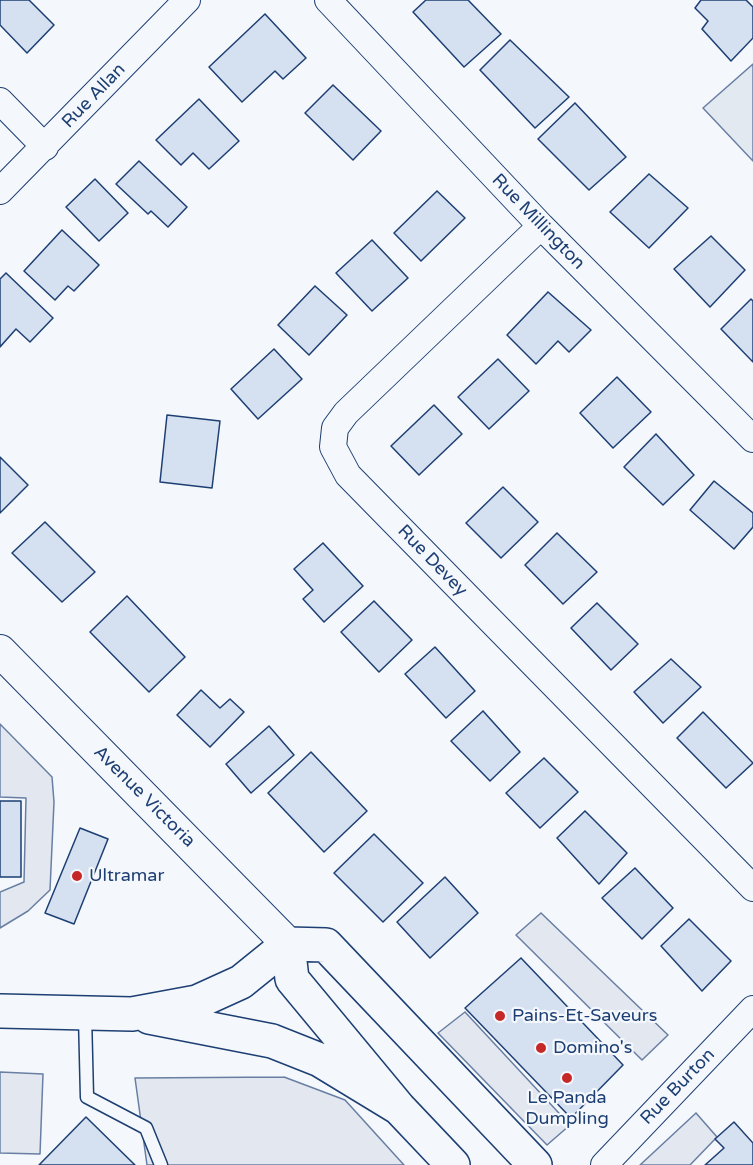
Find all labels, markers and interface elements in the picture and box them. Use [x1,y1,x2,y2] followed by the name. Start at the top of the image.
[58,59,130,133] street label: Rue Allan
[487,170,589,274] street label: Rue Millington
[393,521,471,601] street label: Rue Devey
[89,742,199,852] street label: Avenue Victoria
[89,865,164,887] place label: Ultramar
[70,869,84,883] marker: Ultramar
[512,1005,657,1027] place label: Pains-Et-Saveurs
[493,1009,507,1023] marker: Pains-Et-Saveurs
[553,1037,632,1059] place label: Domino's
[534,1041,548,1055] marker: Domino's
[636,1044,720,1130] street label: Rue Burton
[560,1071,574,1085] marker: Le Panda Dumpling
[525,1087,609,1130] place label: Le Panda Dumpling

